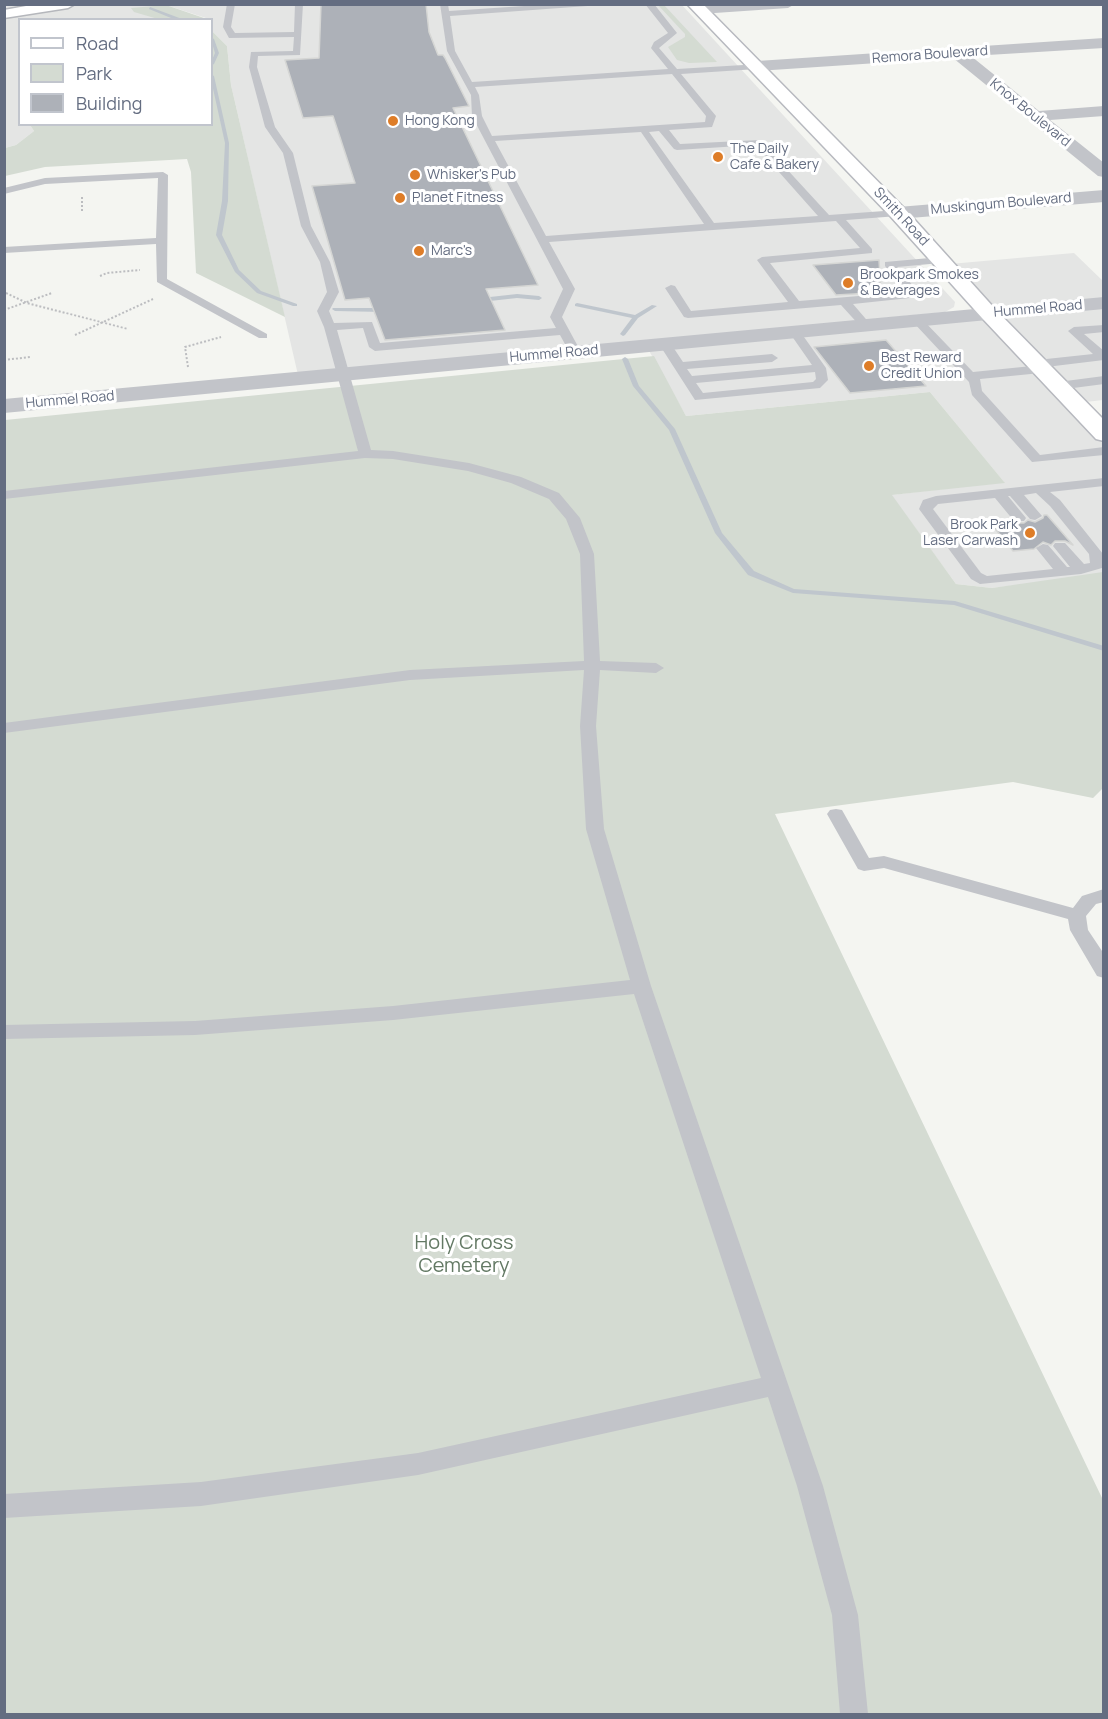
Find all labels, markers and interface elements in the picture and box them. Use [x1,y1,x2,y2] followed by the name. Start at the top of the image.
[18,18,213,126] legend
[76,31,119,55] text: Road
[871,43,989,67] street label: Remora Boulevard
[76,61,112,85] text: Park
[986,75,1074,151] street label: Knox Boulevard
[76,91,142,115] text: Building
[405,113,475,129] place label: Hong Kong
[386,114,400,128] marker: Hong Kong
[730,141,819,174] place label: The Daily Cafe & Bakery
[711,150,725,164] marker: The Daily Cafe & Bakery
[427,167,516,183] place label: Whisker's Pub
[408,168,422,182] marker: Whisker's Pub
[870,184,932,250] street label: Smith Road
[930,189,1072,219] street label: Muskingum Boulevard
[412,190,503,206] place label: Planet Fitness
[393,191,407,205] marker: Planet Fitness
[431,243,472,259] place label: Marc's
[412,244,426,258] marker: Marc's
[860,267,979,300] place label: Brookpark Smokes & Beverages
[841,276,855,290] marker: Brookpark Smokes & Beverages
[993,297,1083,321] street label: Hummel Road
[509,342,599,366] street label: Hummel Road
[881,350,962,382] place label: Best Reward Credit Union
[862,359,876,373] marker: Best Reward Credit Union
[25,388,115,412] street label: Hummel Road
[923,517,1018,550] place label: Brook Park Laser Carwash
[1023,526,1037,540] marker: Brook Park Laser Carwash
[415,1231,513,1278] park label: Holy Cross Cemetery

